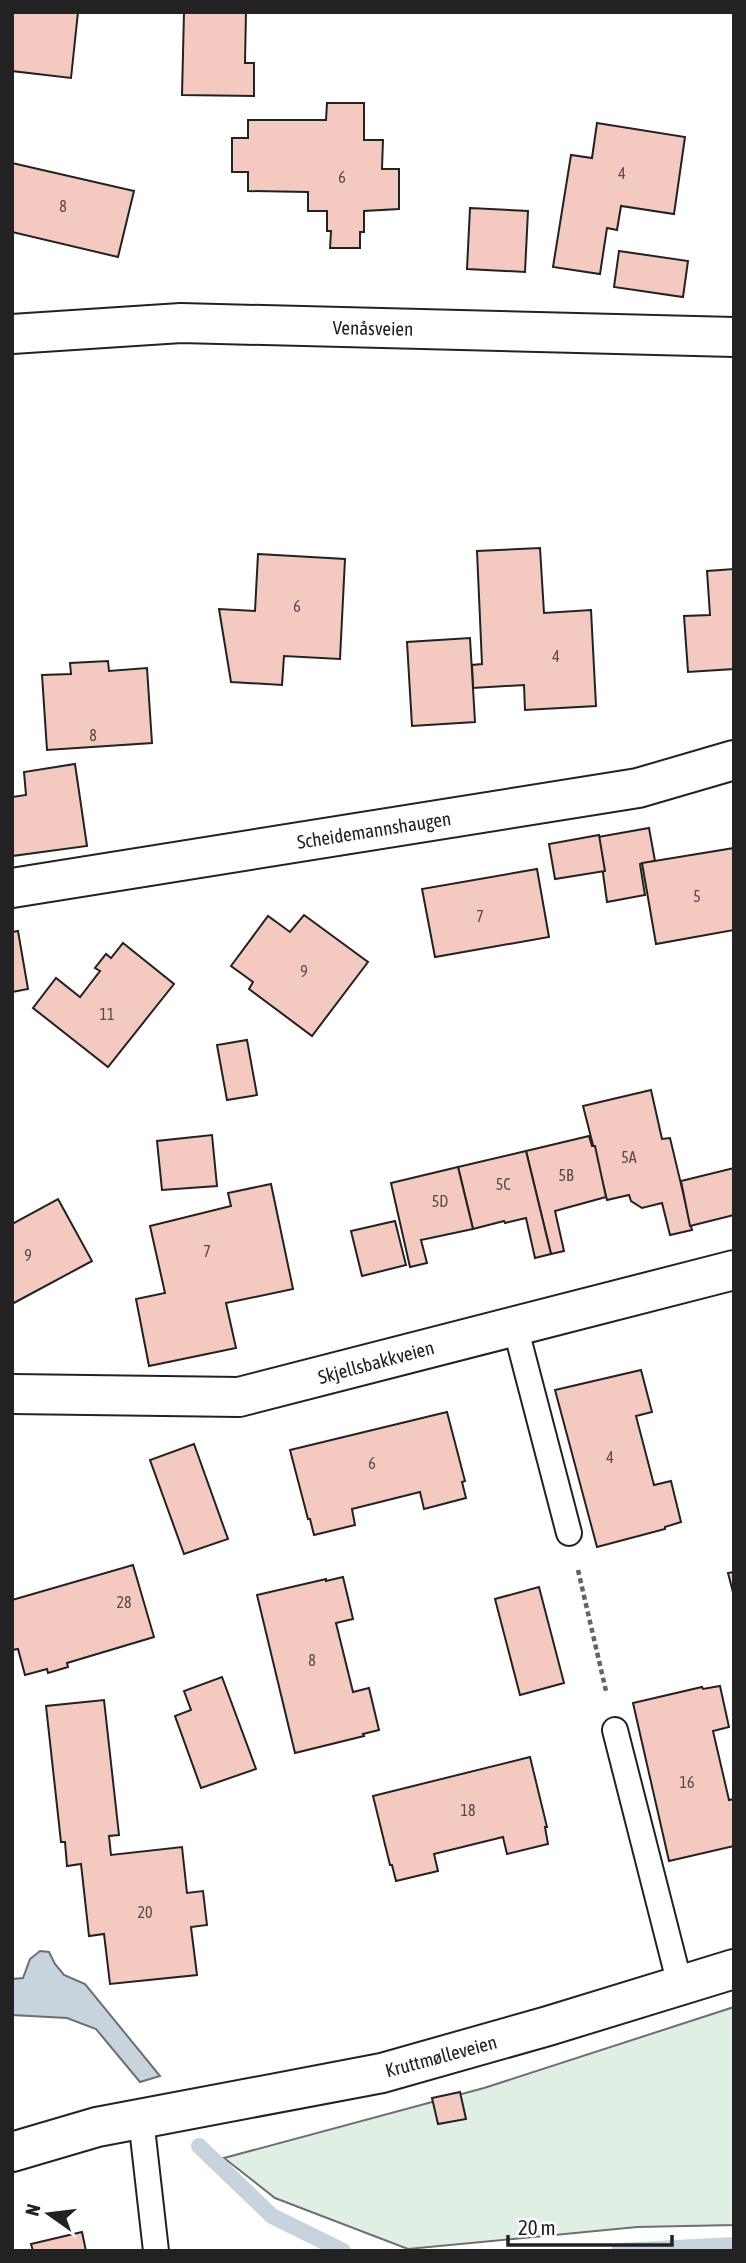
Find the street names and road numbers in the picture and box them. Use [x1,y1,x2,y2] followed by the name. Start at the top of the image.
[333,316,413,340] street label: Venåsveien
[296,807,452,853] street label: Scheidemannshaugen
[316,1336,436,1388] street label: Skjellsbakkveien
[383,2031,499,2081] street label: Kruttmølleveien

